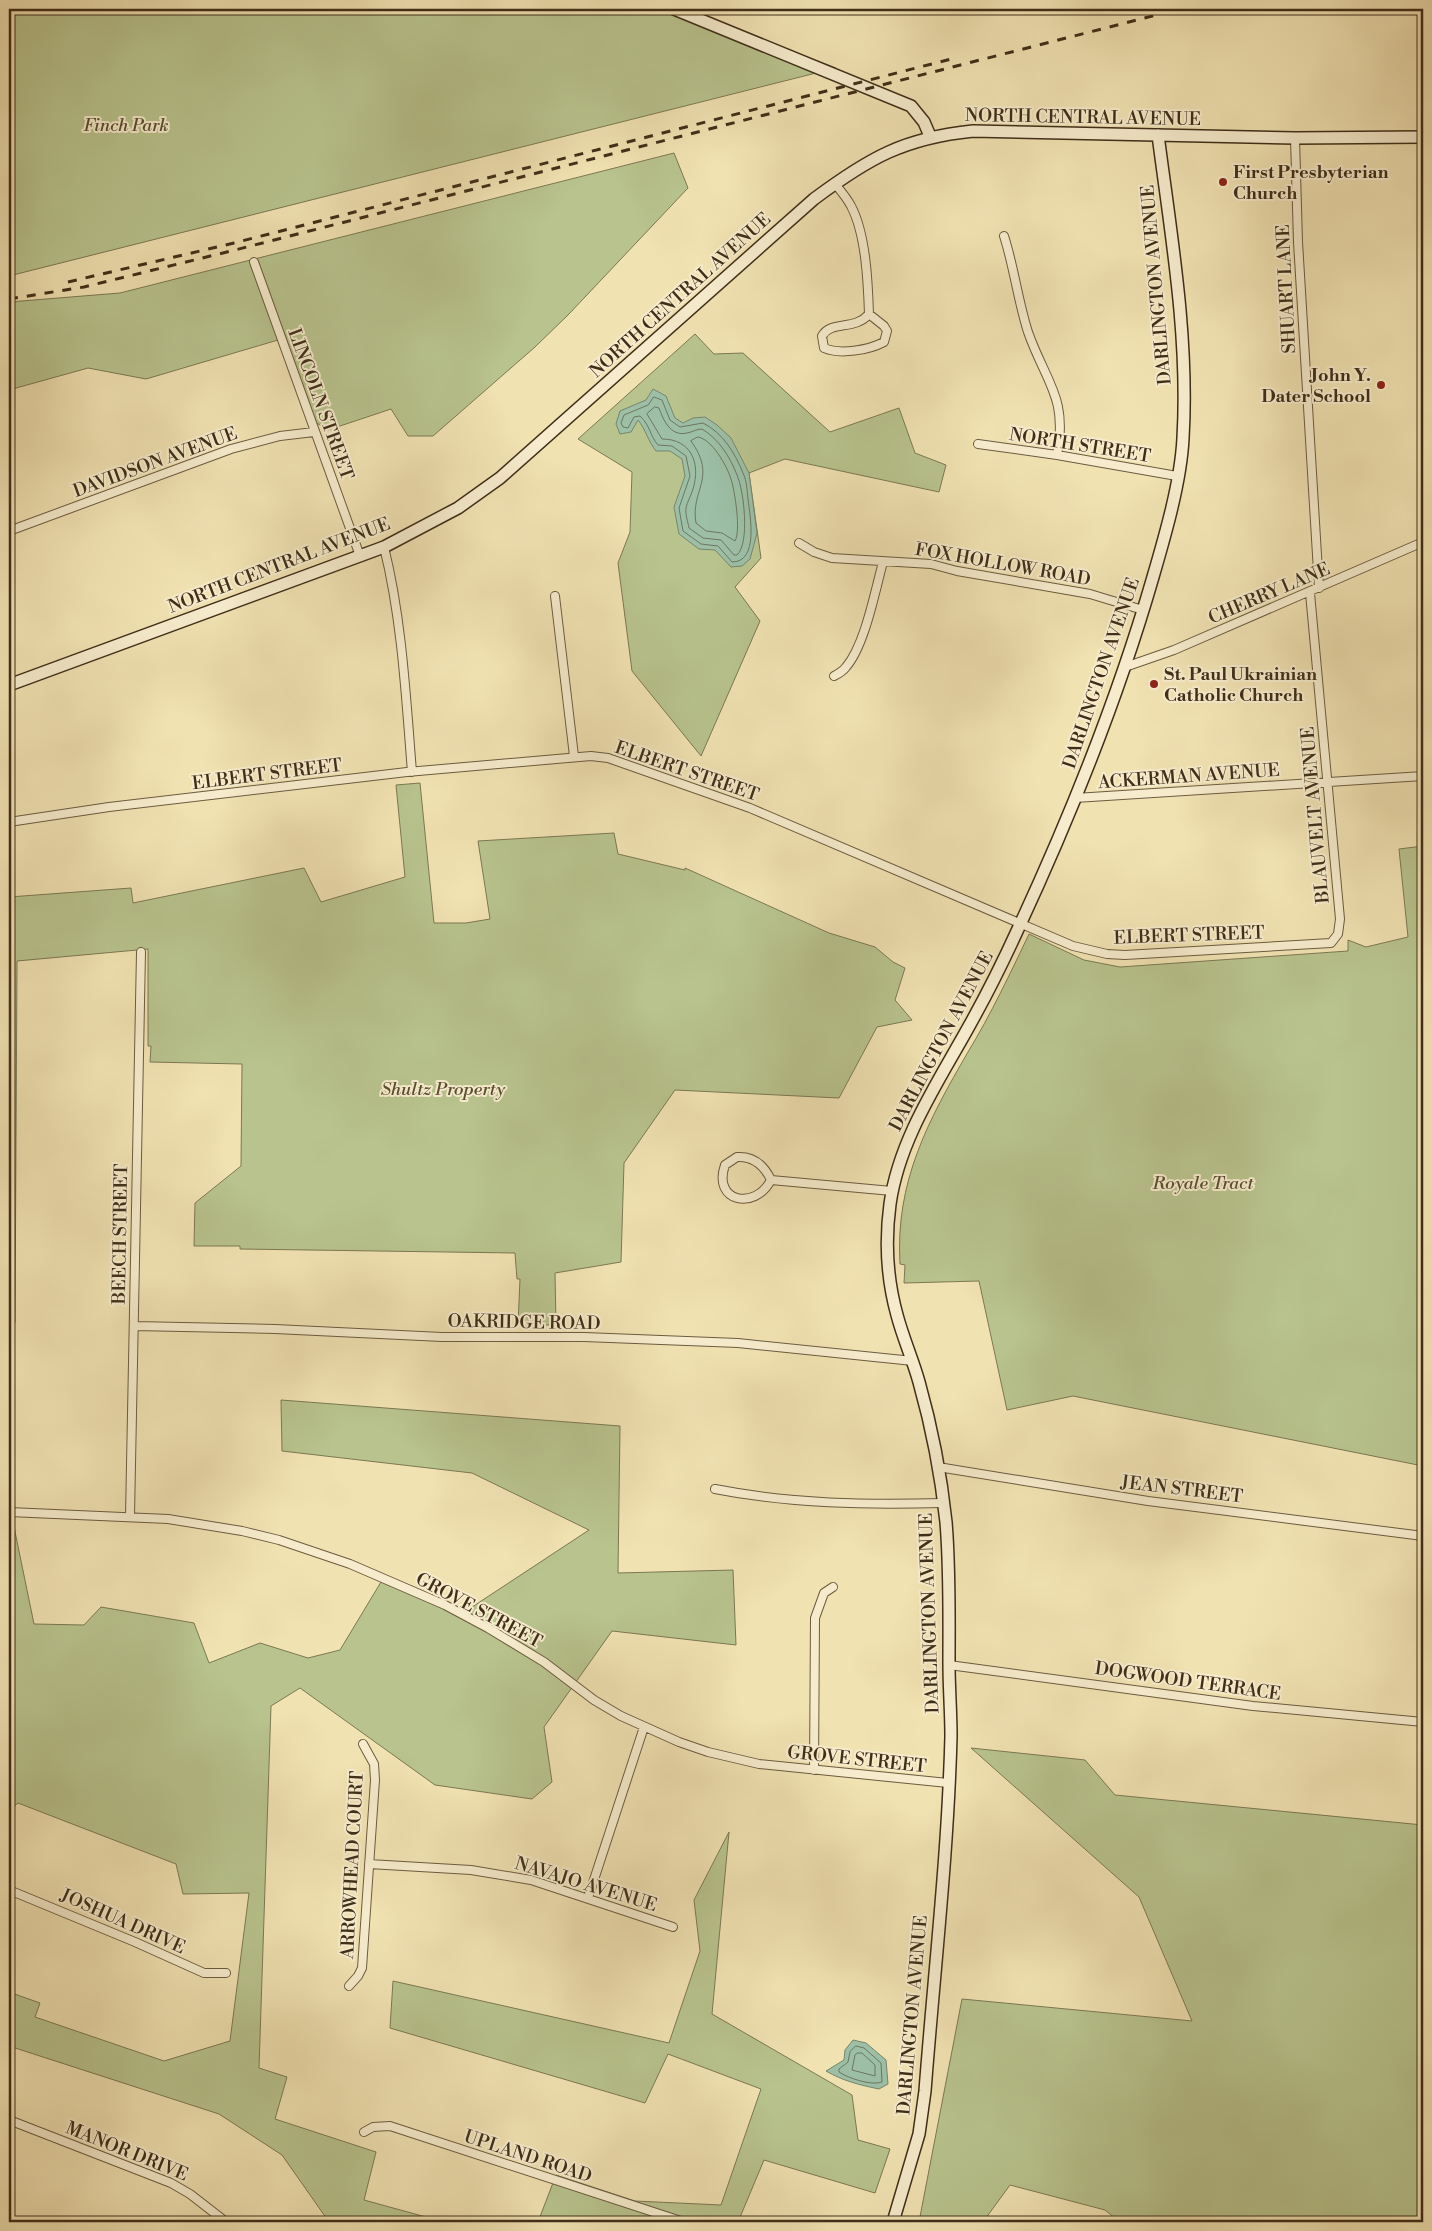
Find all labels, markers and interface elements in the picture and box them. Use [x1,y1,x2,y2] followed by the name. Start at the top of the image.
[965,104,1201,131] street label: NORTH CENTRAL AVENUE
[83,114,169,137] park label: Finch Park
[1233,161,1389,205] place label: First Presbyterian Church
[1217,176,1229,188] marker: First Presbyterian Church
[1136,184,1177,386] street label: DARLINGTON AVENUE
[585,208,776,383] street label: NORTH CENTRAL AVENUE
[1272,224,1301,354] street label: SHUART LANE
[282,325,359,483] street label: LINCOLN STREET
[1261,364,1371,408] place label: John Y. Dater School
[1375,379,1387,391] marker: John Y. Dater School
[70,422,240,503] street label: DAVIDSON AVENUE
[1007,423,1153,468] street label: NORTH STREET
[165,512,394,619] street label: NORTH CENTRAL AVENUE
[913,538,1093,591] street label: FOX HOLLOW ROAD
[1205,557,1334,629] street label: CHERRY LANE
[1058,574,1145,772] street label: DARLINGTON AVENUE
[1164,663,1317,707] place label: St. Paul Ukrainian Catholic Church
[1148,678,1160,690] marker: St. Paul Ukrainian Catholic Church
[1296,726,1335,905] street label: BLAUVELT AVENUE
[612,736,762,807] street label: ELBERT STREET
[191,754,344,795] street label: ELBERT STREET
[1096,759,1281,794] street label: ACKERMAN AVENUE
[1113,921,1265,950] street label: ELBERT STREET
[884,947,999,1135] street label: DARLINGTON AVENUE
[381,1078,506,1101] park label: Shultz Property
[108,1163,133,1306] street label: BEECH STREET
[1152,1172,1255,1195] park label: Royale Tract
[447,1310,601,1335] street label: OAKRIDGE ROAD
[1119,1470,1245,1508] street label: JEAN STREET
[915,1512,944,1714] street label: DARLINGTON AVENUE
[412,1567,546,1654] street label: GROVE STREET
[1093,1657,1283,1706] street label: DOGWOOD TERRACE
[786,1741,928,1778] street label: GROVE STREET
[336,1770,369,1961] street label: ARROWHEAD COURT
[512,1852,660,1917] street label: NAVAJO AVENUE
[56,1883,189,1959] street label: JOSHUA DRIVE
[892,1914,933,2116] street label: DARLINGTON AVENUE
[62,2116,191,2186] street label: MANOR DRIVE
[461,2125,595,2188] street label: UPLAND ROAD

